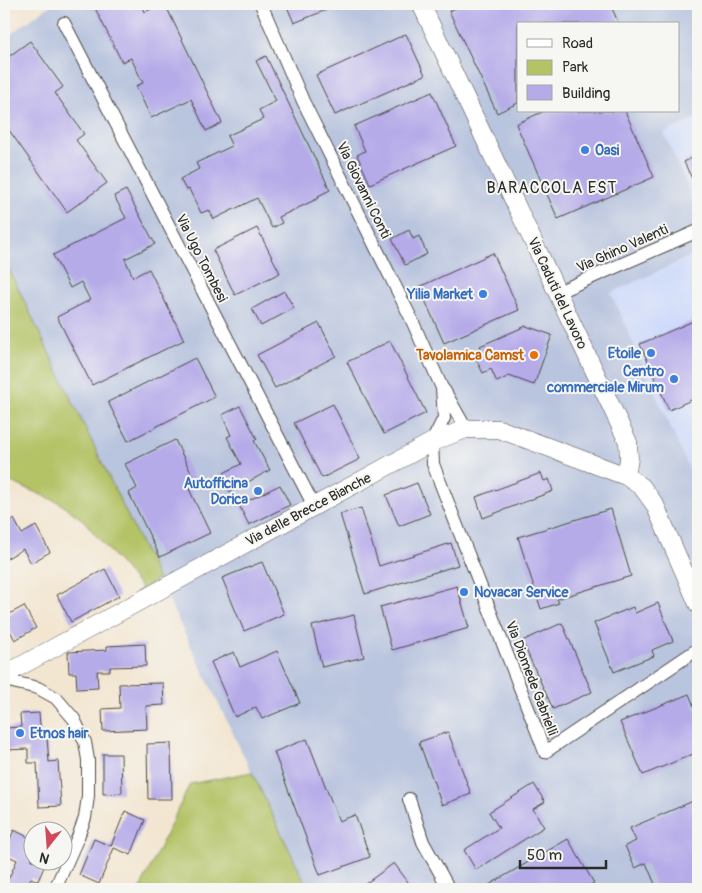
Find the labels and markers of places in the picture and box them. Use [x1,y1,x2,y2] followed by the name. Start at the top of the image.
[595,142,620,159] place label: Oasi
[579,144,591,156] marker: Oasi
[406,286,473,303] place label: Yilia Market
[477,288,489,300] marker: Yilia Market
[608,345,642,362] place label: Etoile
[415,347,524,364] place label: Tavolamica Camst
[645,347,657,359] marker: Etoile
[528,349,540,361] marker: Tavolamica Camst
[546,363,665,396] place label: Centro commerciale Mirum
[668,373,680,385] marker: Centro commerciale Mirum
[184,475,248,508] place label: Autofficina Dorica
[252,485,264,497] marker: Autofficina Dorica
[474,584,569,601] place label: Novacar Service
[458,586,470,598] marker: Novacar Service
[30,725,90,742] place label: Etnos hair
[14,727,26,739] marker: Etnos hair

